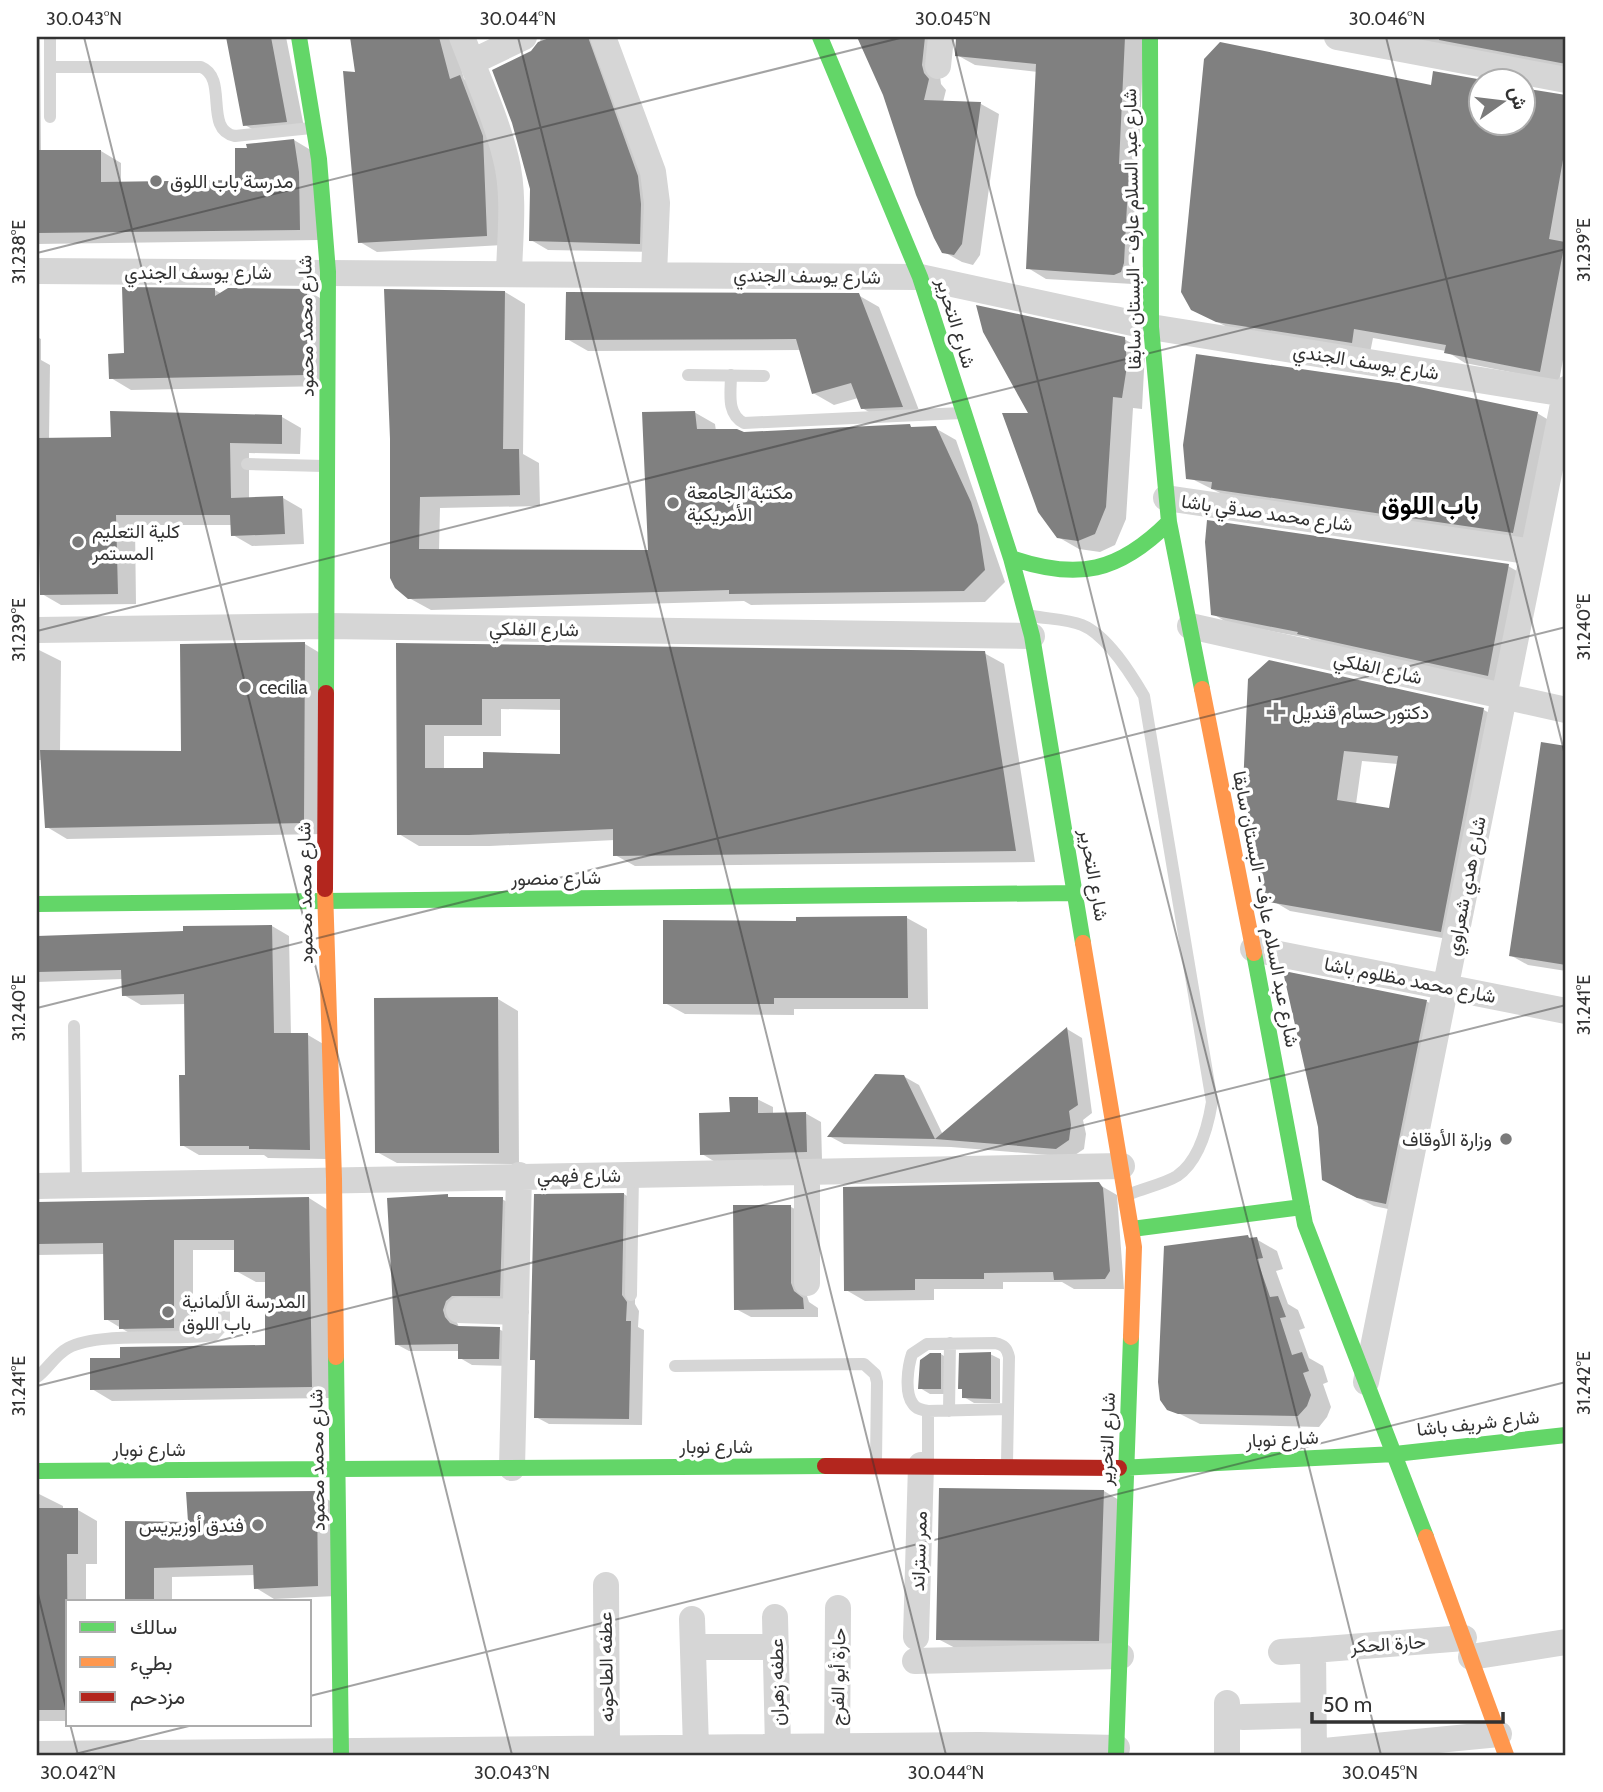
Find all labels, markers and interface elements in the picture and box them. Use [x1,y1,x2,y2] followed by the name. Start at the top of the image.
[46,8,122,30] text: 30.043°N
[480,8,556,30] text: 30.044°N
[915,8,991,30] text: 30.045°N
[1349,8,1425,30] text: 30.046°N
[1466,66,1536,136] north arrow
[1504,84,1532,112] text: ش
[1118,88,1147,370] street label: شارع عبد السلام عارف - البستان سابقا
[170,170,293,193] place label: مدرسة باب اللوق
[148,173,164,189] marker: مدرسة باب اللوق
[1573,218,1595,282] text: 31.239°E
[8,220,30,284] text: 31.238°E
[293,255,320,397] street label: شارع محمد محمود
[124,261,272,288] street label: شارع يوسف الجندي
[733,263,881,293] street label: شارع يوسف الجندي
[930,274,981,371] street label: شارع التحرير
[1291,339,1441,389] street label: شارع يوسف الجندي
[687,481,793,526] place label: مكتبة الجامعة الأمريكية
[1381,489,1479,521] district label: باب اللوق
[1179,490,1354,540] street label: شارع محمد صدقي باشا
[665,495,681,511] marker: مكتبة الجامعة الأمريكية
[91,520,180,565] place label: كلية التعليم المستمر
[70,534,86,550] marker: كلية التعليم المستمر
[1573,593,1595,660] text: 31.240°E
[8,598,30,662] text: 31.239°E
[489,617,579,645] street label: شارع الفلكي
[1331,647,1424,693] street label: شارع الفلكي
[259,676,308,699] place label: cecilia
[237,679,253,695] marker: cecilia
[1292,701,1429,725] place label: دكتور حسام قنديل
[1266,702,1286,722] marker: دكتور حسام قنديل
[1227,769,1304,1049] street label: شارع عبد السلام عارف - البستان سابقا
[1441,814,1495,958] street label: شارع هدي شعراوي
[292,822,319,964] street label: شارع محمد محمود
[1073,826,1113,923] street label: شارع التحرير
[510,866,601,891] street label: شارع منصور
[1322,952,1498,1009] street label: شارع محمد مظلوم باشا
[8,974,30,1041] text: 31.240°E
[1573,975,1595,1035] text: 31.241°E
[1402,1128,1492,1151] place label: وزارة الأوقاف
[1498,1131,1514,1147] marker: وزارة الأوقاف
[537,1164,621,1191] street label: شارع فهمي
[182,1290,306,1335] place label: المدرسة الألمانية باب اللوق
[160,1304,176,1320] marker: المدرسة الألمانية باب اللوق
[1573,1351,1595,1415] text: 31.242°E
[8,1356,30,1416] text: 31.241°E
[304,1389,331,1531] street label: شارع محمد محمود
[1094,1392,1121,1487] street label: شارع التحرير
[1416,1405,1541,1442] street label: شارع شريف باشا
[1244,1426,1319,1453] street label: شارع نوبار
[678,1435,753,1459] street label: شارع نوبار
[111,1438,186,1462] street label: شارع نوبار
[906,1510,932,1592] street label: ممر ستراند
[139,1514,244,1537] place label: فندق أوزيريس
[250,1517,266,1533] marker: فندق أوزيريس
[66,1600,312,1726] legend
[594,1612,618,1722] street label: عطفه الطاحونه
[130,1614,177,1639] text: سالك
[826,1628,851,1726] street label: حارة أبو الفرج
[1348,1630,1427,1658] street label: حارة الحكر
[765,1638,789,1726] street label: عطفه زهران
[130,1650,173,1680] text: بطيء
[1312,1680,1503,1724] scale bar
[130,1684,185,1711] text: مزدحم
[1323,1692,1372,1717] text: 50 m
[40,1762,116,1784] text: 30.042°N
[474,1762,550,1784] text: 30.043°N
[908,1762,984,1784] text: 30.044°N
[1342,1762,1418,1784] text: 30.045°N

